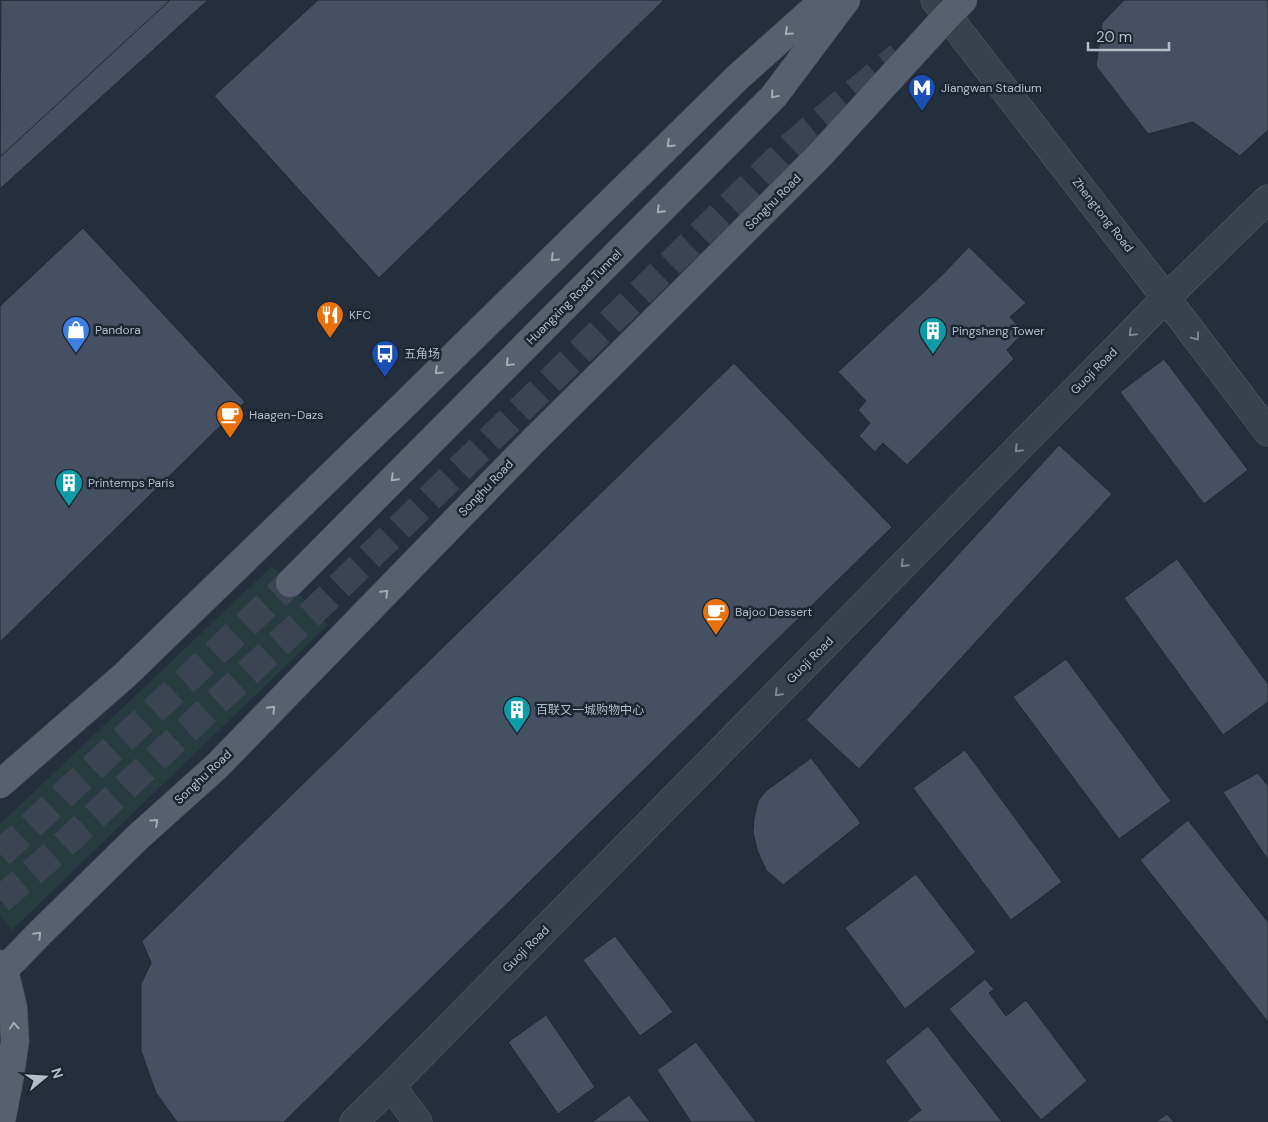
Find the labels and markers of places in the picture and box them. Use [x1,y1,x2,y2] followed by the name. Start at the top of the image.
[907,73,937,112] metro station icon: Jiangwan Stadium
[941,80,1042,96] place label: Jiangwan Stadium
[315,300,345,339] restaurant icon: KFC
[349,307,371,323] place label: KFC
[61,315,91,354] shop icon: Pandora
[918,316,948,355] building icon: Pingsheng Tower
[95,322,141,338] place label: Pandora
[952,323,1045,339] place label: Pingsheng Tower
[370,339,400,378] bus stop icon: 五角场
[404,346,440,362] place label: 五角场
[215,400,245,439] cafe icon: Haagen-Dazs
[249,407,323,423] place label: Haagen-Dazs
[54,468,84,507] building icon: Printemps Paris
[88,475,175,491] place label: Printemps Paris
[701,597,731,636] cafe icon: Bajoo Dessert
[735,604,812,620] place label: Bajoo Dessert
[502,695,532,734] building icon: 百联又一城购物中心
[536,702,644,718] place label: 百联又一城购物中心

